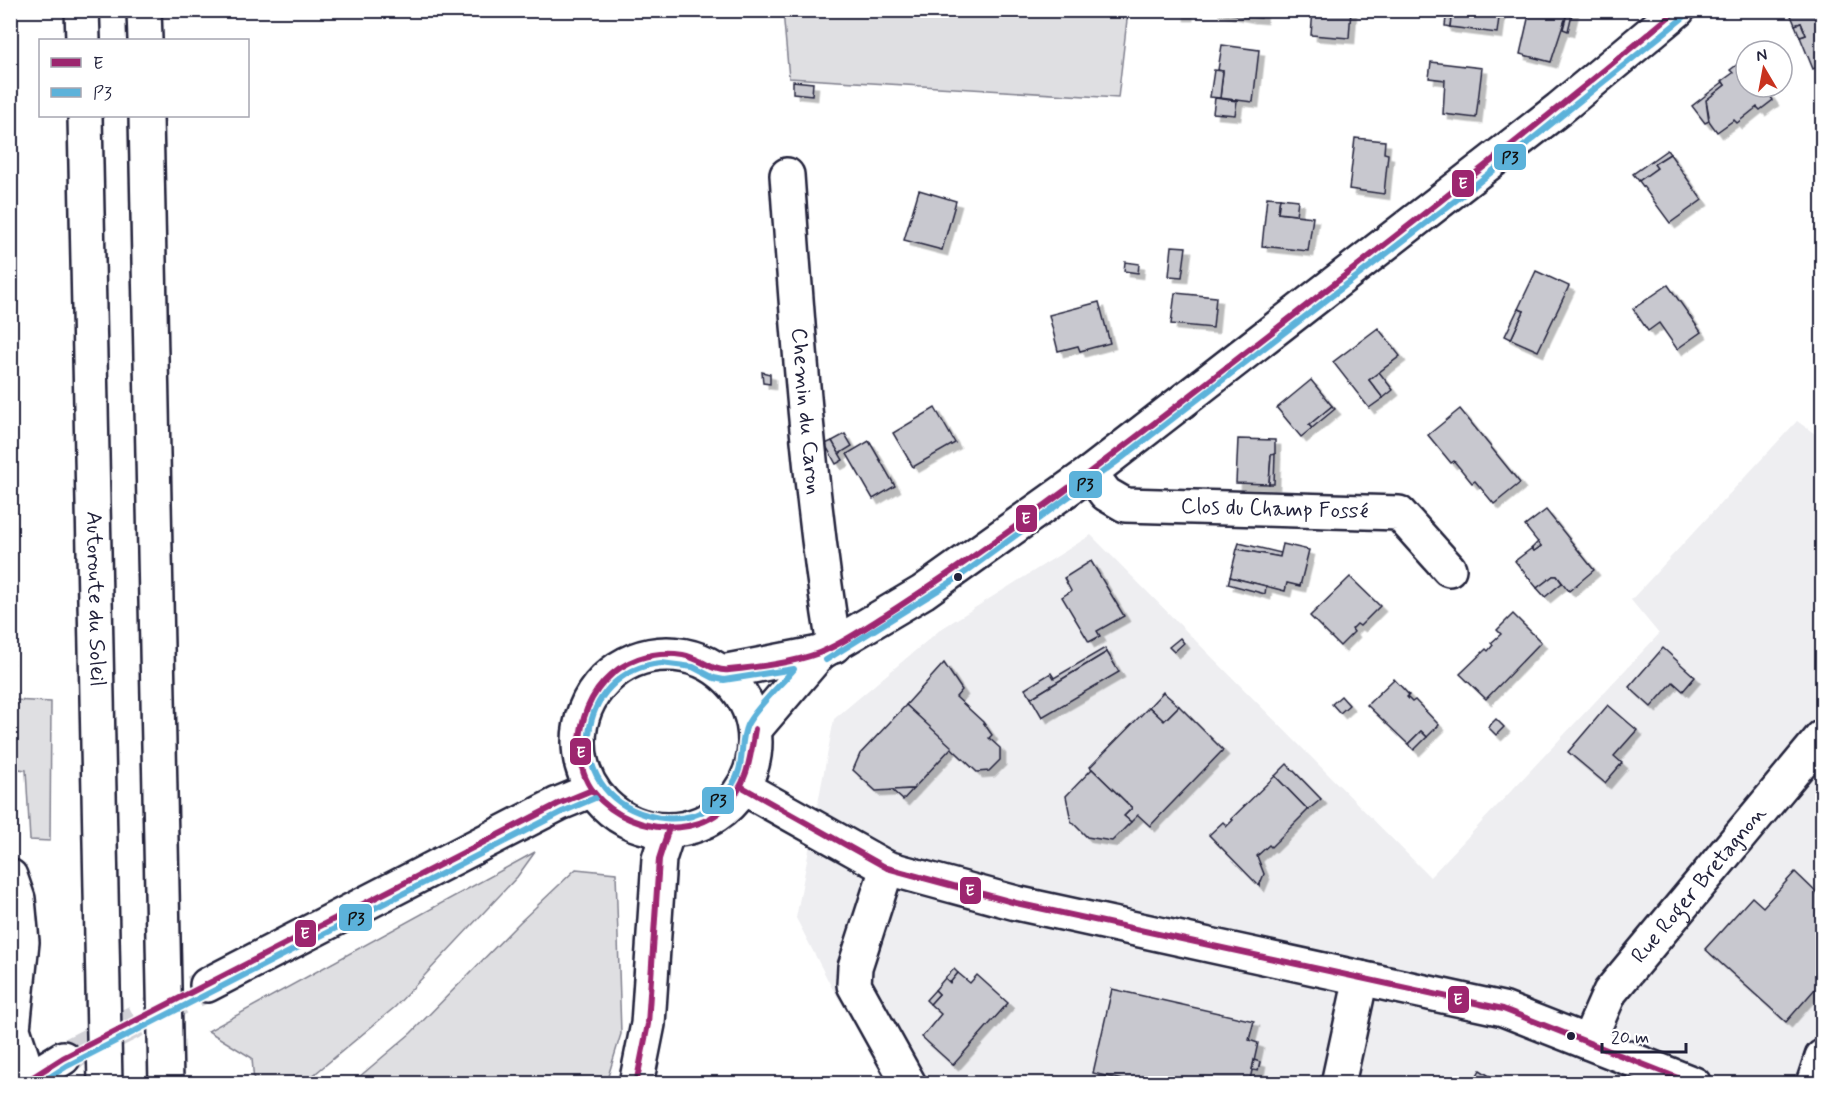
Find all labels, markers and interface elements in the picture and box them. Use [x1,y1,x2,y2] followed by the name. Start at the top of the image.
[39,39,249,117] legend
[1734,39,1794,99] north arrow
[1755,44,1769,67] text: N
[93,52,104,76] text: E
[93,82,112,106] text: P3
[1493,143,1527,171] line badge: P3
[1502,148,1519,169] text: P3
[1451,169,1475,198] line badge: E
[1458,174,1468,195] text: E
[784,327,828,496] street label: Chemin du Caron
[1068,470,1103,499] line badge: P3
[1077,475,1094,496] text: P3
[1180,493,1369,526] street label: Clos du Champ Fossé
[1015,504,1038,533] line badge: E
[1021,509,1031,530] text: E
[79,511,111,687] street label: Autoroute du Soleil
[952,571,964,583] unlabelled marker
[569,737,592,766] line badge: E
[576,743,586,764] text: E
[701,786,735,815] line badge: P3
[710,791,727,812] text: P3
[1625,800,1773,969] street label: Rue Roger Bretagnon
[959,876,982,905] line badge: E
[965,881,975,902] text: E
[338,903,373,932] line badge: P3
[348,909,365,930] text: P3
[294,919,317,948] line badge: E
[300,924,310,945] text: E
[1447,985,1470,1014] line badge: E
[1453,990,1463,1011] text: E
[1602,1016,1686,1054] scale bar
[1611,1026,1649,1050] text: 20 m
[1565,1030,1577,1042] unlabelled marker

